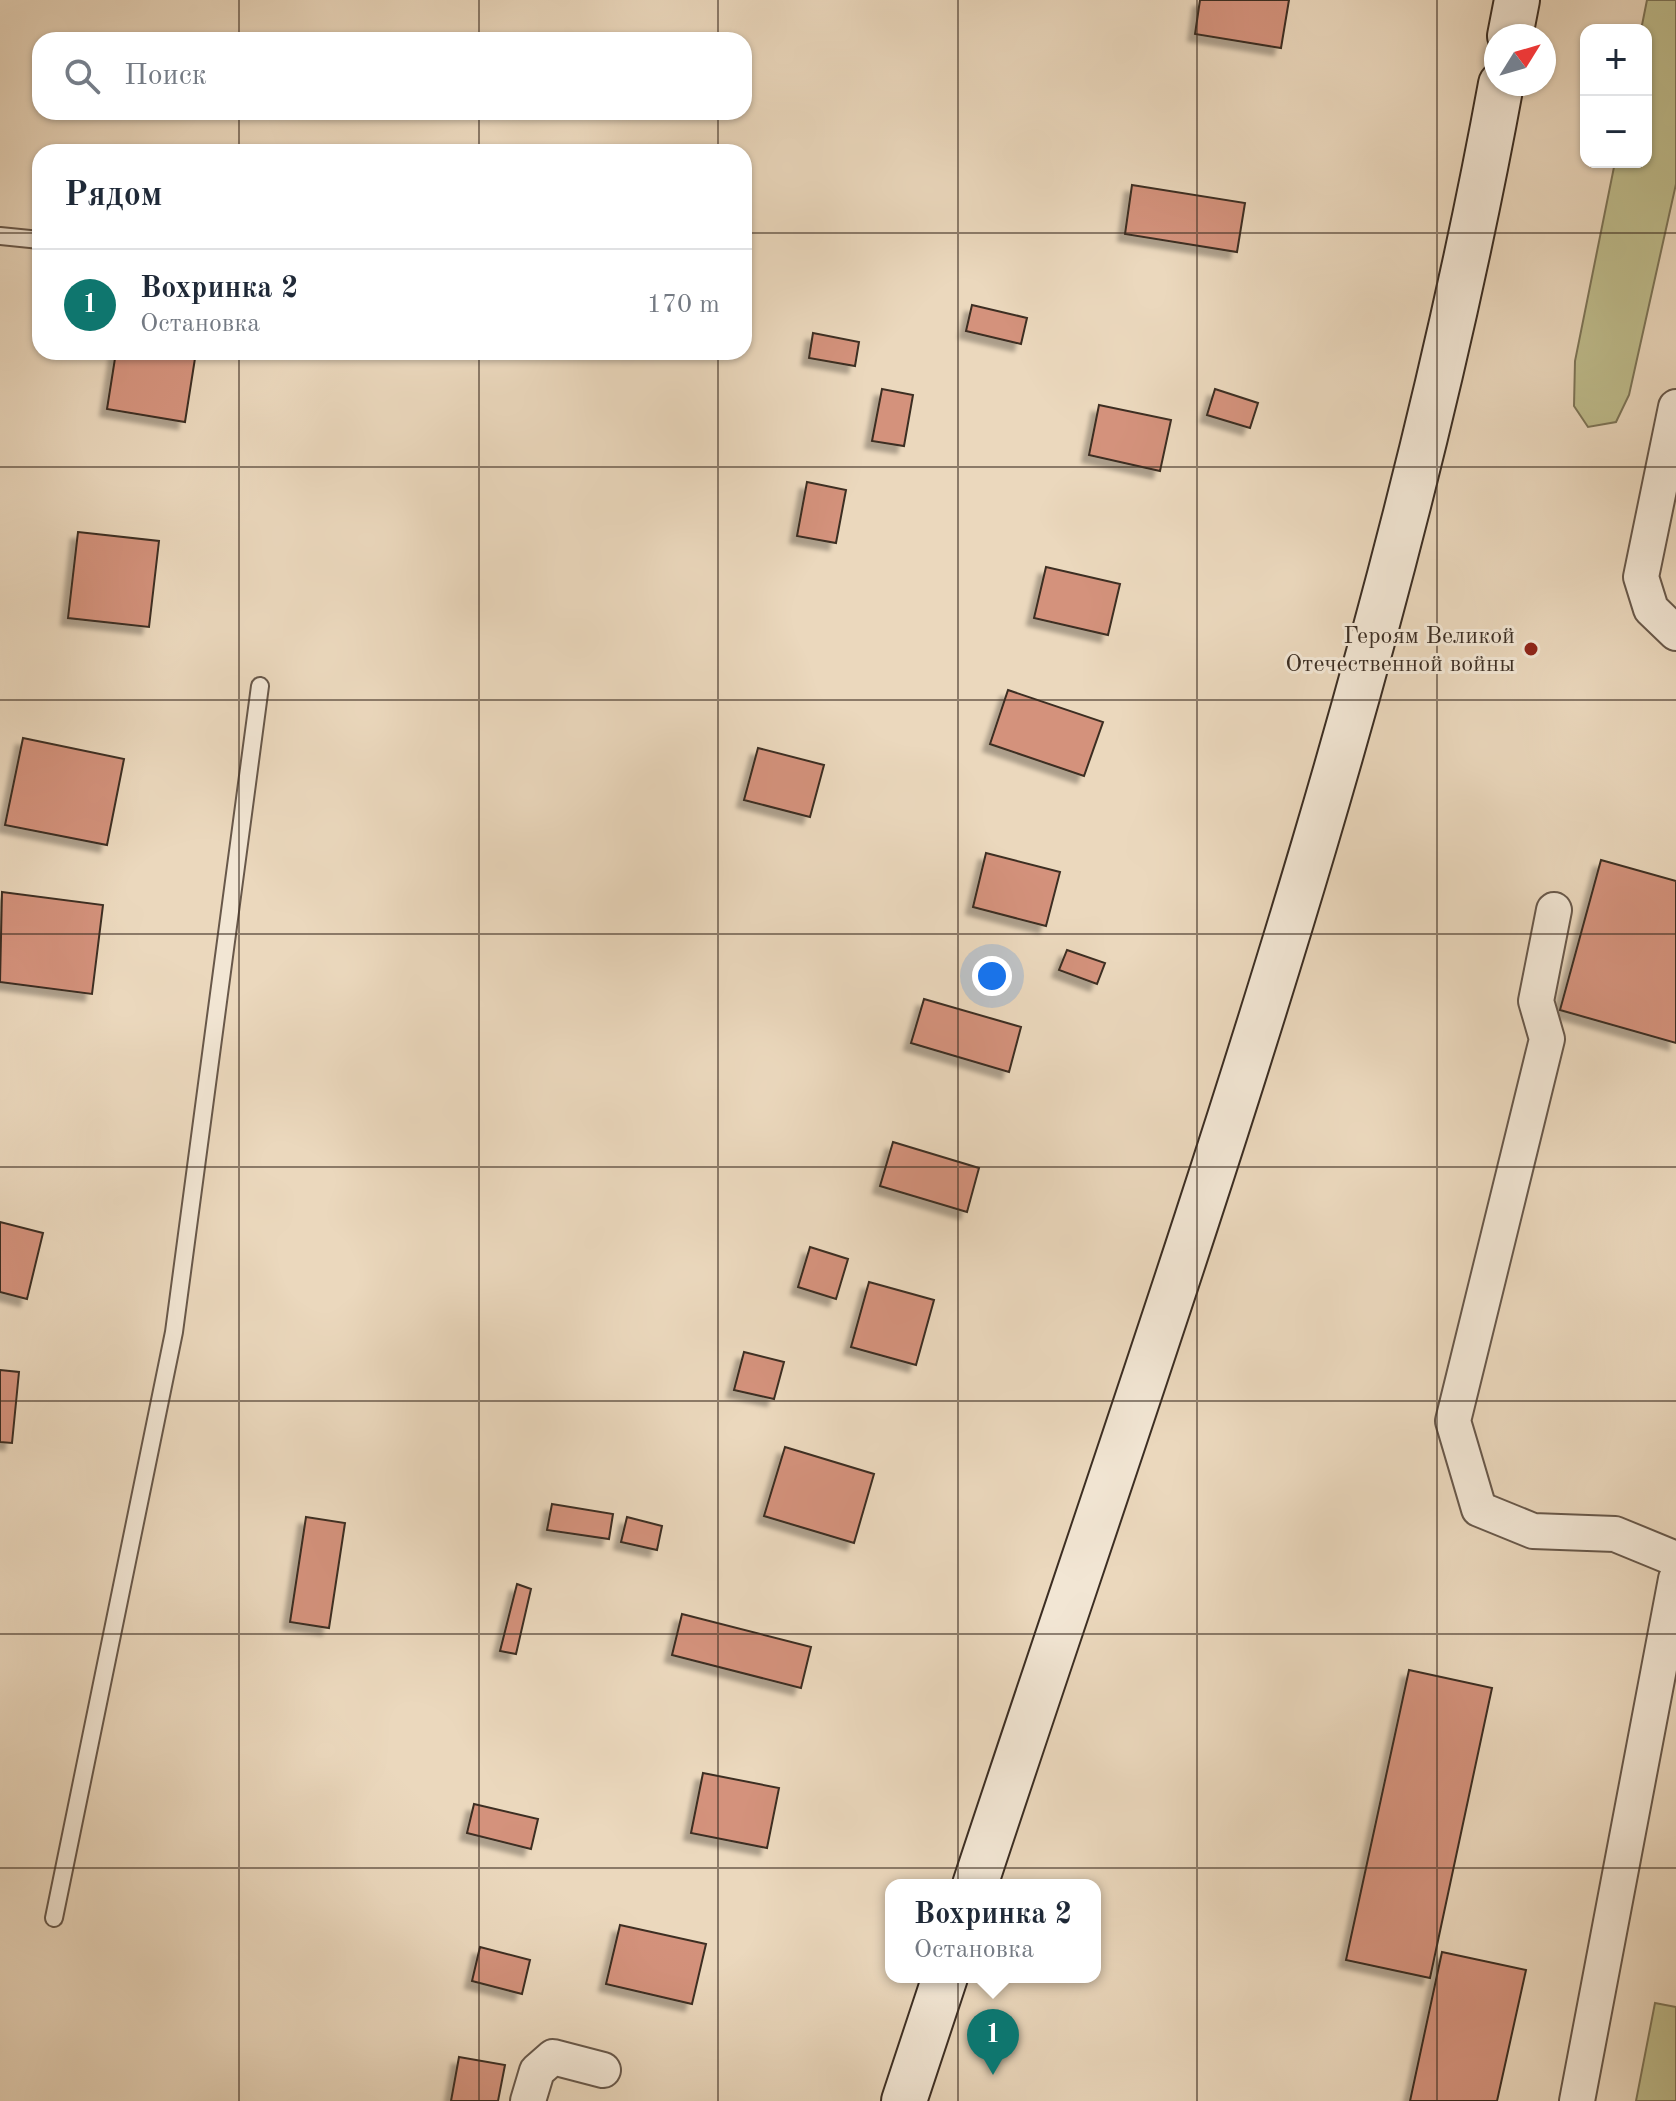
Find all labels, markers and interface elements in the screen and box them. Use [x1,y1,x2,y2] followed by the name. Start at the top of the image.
[1484,24,1556,96] north arrow
[1580,24,1652,168] map controls
[1580,24,1652,96] button: +
[32,32,752,120] search box
[60,54,104,98] icon: search
[124,61,207,91] text: Поиск
[1580,96,1652,168] button: −
[64,179,163,213] text: Рядом
[140,274,298,304] text: Вохринка 2
[82,292,98,318] text: 1
[647,292,720,318] text: 170 m
[140,311,260,337] text: Остановка
[1285,625,1515,677] place label: Героям Великой Отечественной войны
[1522,640,1540,658] marker: Героям Великой Отечественной войны
[972,956,1012,996] your location
[885,1879,1101,1983] popup
[914,1900,1072,1930] text: Вохринка 2
[914,1937,1034,1963] text: Остановка
[967,2009,1019,2075] pin: 1

